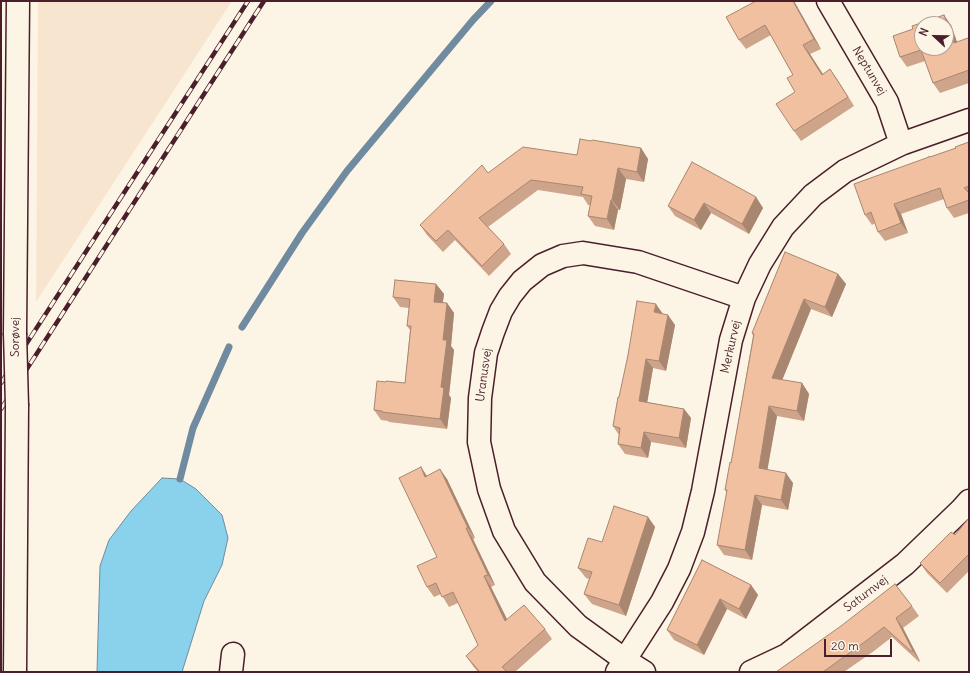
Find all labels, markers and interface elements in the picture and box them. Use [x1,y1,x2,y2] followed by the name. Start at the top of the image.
[914,16,954,56] north arrow
[916,26,932,38] text: N
[849,44,889,98] street label: Neptunvej
[9,317,23,357] street label: Sorøvej
[718,319,744,375] street label: Merkurvej
[473,347,495,403] street label: Uranusvej
[841,573,891,615] street label: Saturnvej
[826,631,894,657] scale bar
[831,638,859,653] text: 20 m

